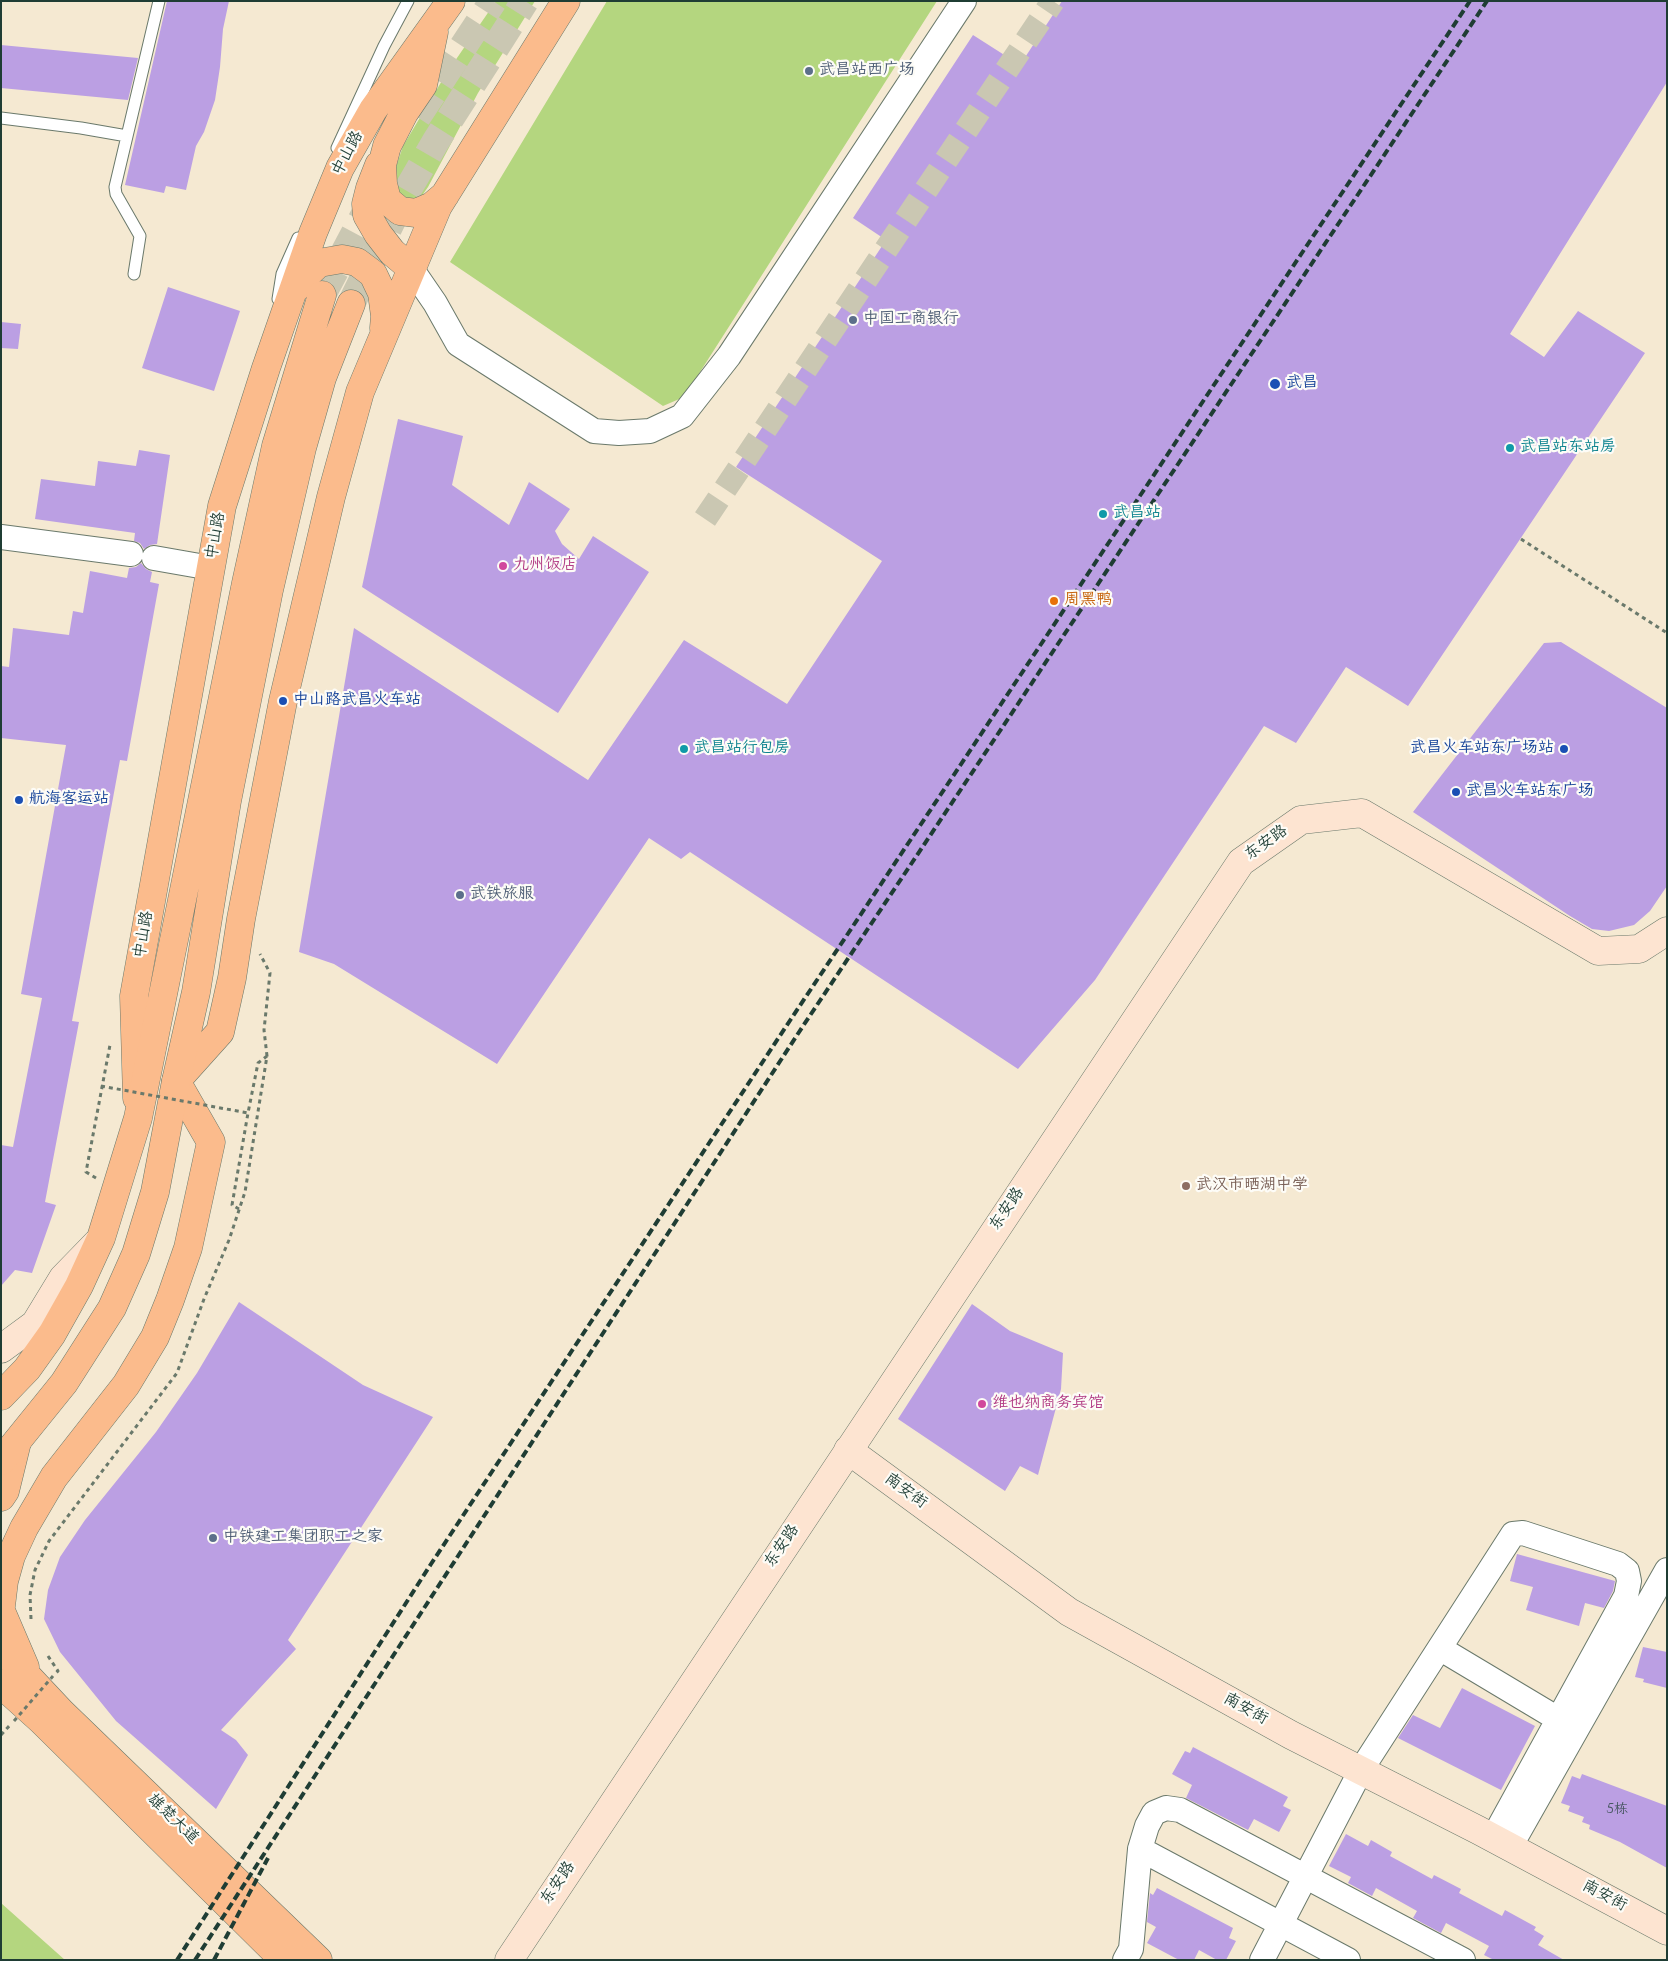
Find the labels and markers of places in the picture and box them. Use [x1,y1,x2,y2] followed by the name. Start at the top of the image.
[819,61,915,81] place label: 武昌站西广场
[803,65,815,77] marker: 武昌站西广场
[863,310,959,330] place label: 中国工商银行
[847,314,859,326] marker: 中国工商银行
[1286,374,1318,394] place label: 武昌
[1268,377,1282,391] marker: 武昌
[1520,438,1616,458] place label: 武昌站东站房
[1504,442,1516,454] marker: 武昌站东站房
[1113,504,1161,524] place label: 武昌站
[1097,508,1109,520] marker: 武昌站
[513,556,577,576] place label: 九州饭店
[497,560,509,572] marker: 九州饭店
[1064,591,1112,611] place label: 周黑鸭
[1048,595,1060,607] marker: 周黑鸭
[293,691,421,711] place label: 中山路武昌火车站
[277,695,289,707] marker: 中山路武昌火车站
[694,739,790,759] place label: 武昌站行包房
[1410,739,1554,759] place label: 武昌火车站东广场站
[678,743,690,755] marker: 武昌站行包房
[1558,743,1570,755] marker: 武昌火车站东广场站
[1466,782,1594,802] place label: 武昌火车站东广场
[1450,786,1462,798] marker: 武昌火车站东广场
[29,790,109,810] place label: 航海客运站
[13,794,25,806] marker: 航海客运站
[470,885,534,905] place label: 武铁旅服
[454,889,466,901] marker: 武铁旅服
[1196,1176,1308,1196] place label: 武汉市晒湖中学
[1180,1180,1192,1192] marker: 武汉市晒湖中学
[992,1394,1104,1414] place label: 维也纳商务宾馆
[976,1398,988,1410] marker: 维也纳商务宾馆
[223,1528,383,1548] place label: 中铁建工集团职工之家
[207,1532,219,1544] marker: 中铁建工集团职工之家

